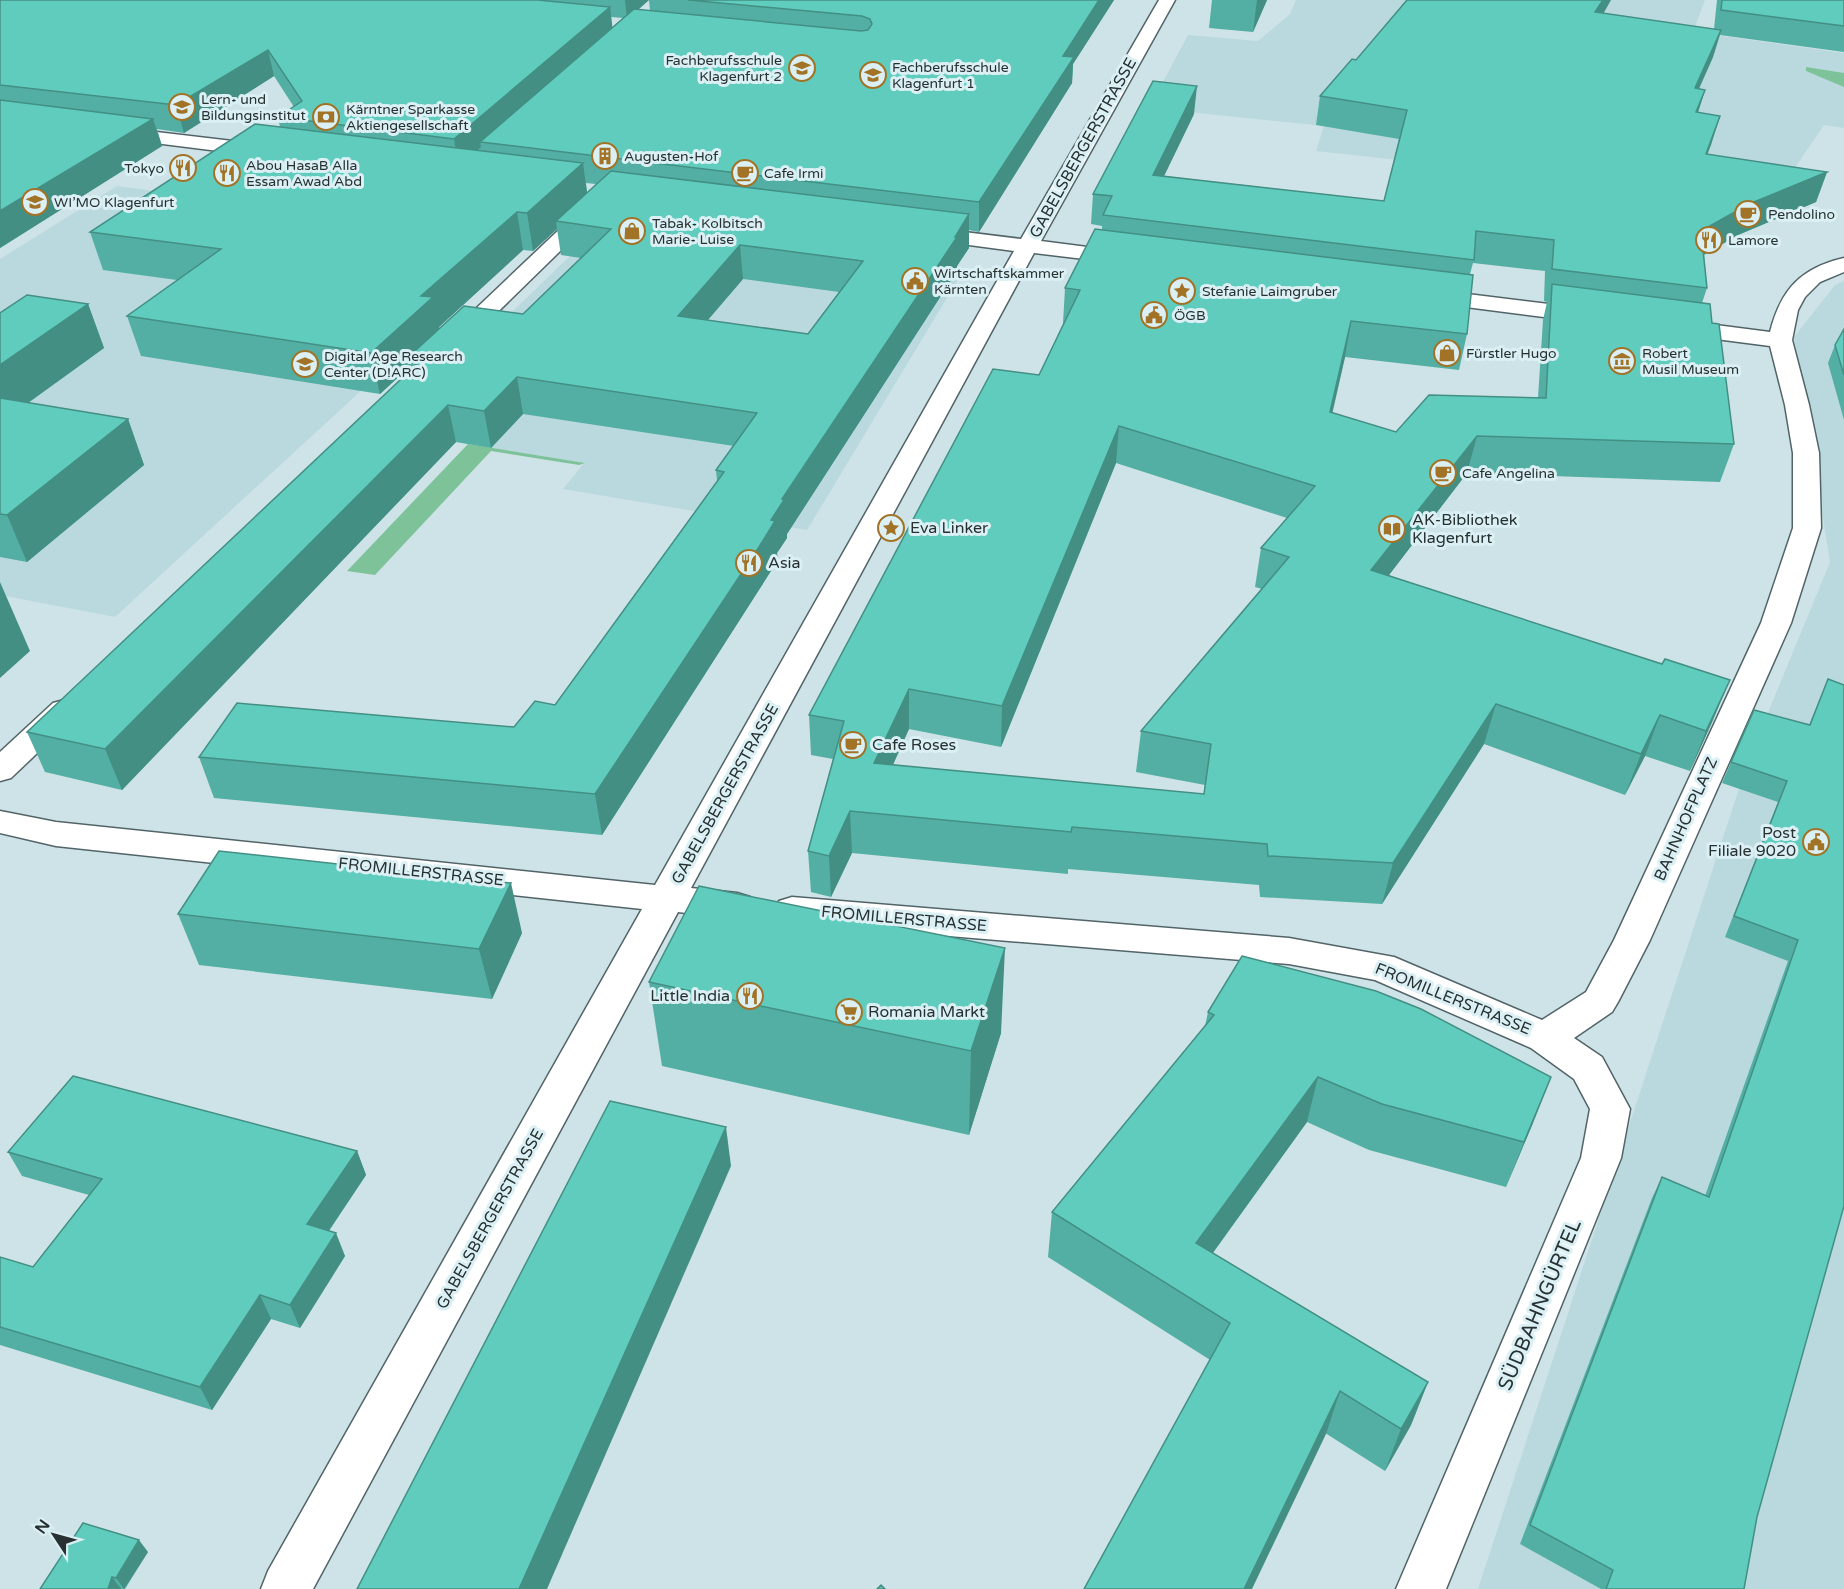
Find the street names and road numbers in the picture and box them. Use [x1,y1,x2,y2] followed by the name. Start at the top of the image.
[1025,54,1141,242] street label: GABELSBERGERSTRASSE
[667,700,783,888] street label: GABELSBERGERSTRASSE
[1650,754,1722,884] street label: BAHNHOFPLATZ
[337,853,505,891] street label: FROMILLERSTRASSE
[820,902,988,936] street label: FROMILLERSTRASSE
[1372,959,1534,1039] street label: FROMILLERSTRASSE
[432,1125,548,1313] street label: GABELSBERGERSTRASSE
[1492,1215,1587,1394] street label: SÜDBAHNGÜRTEL

